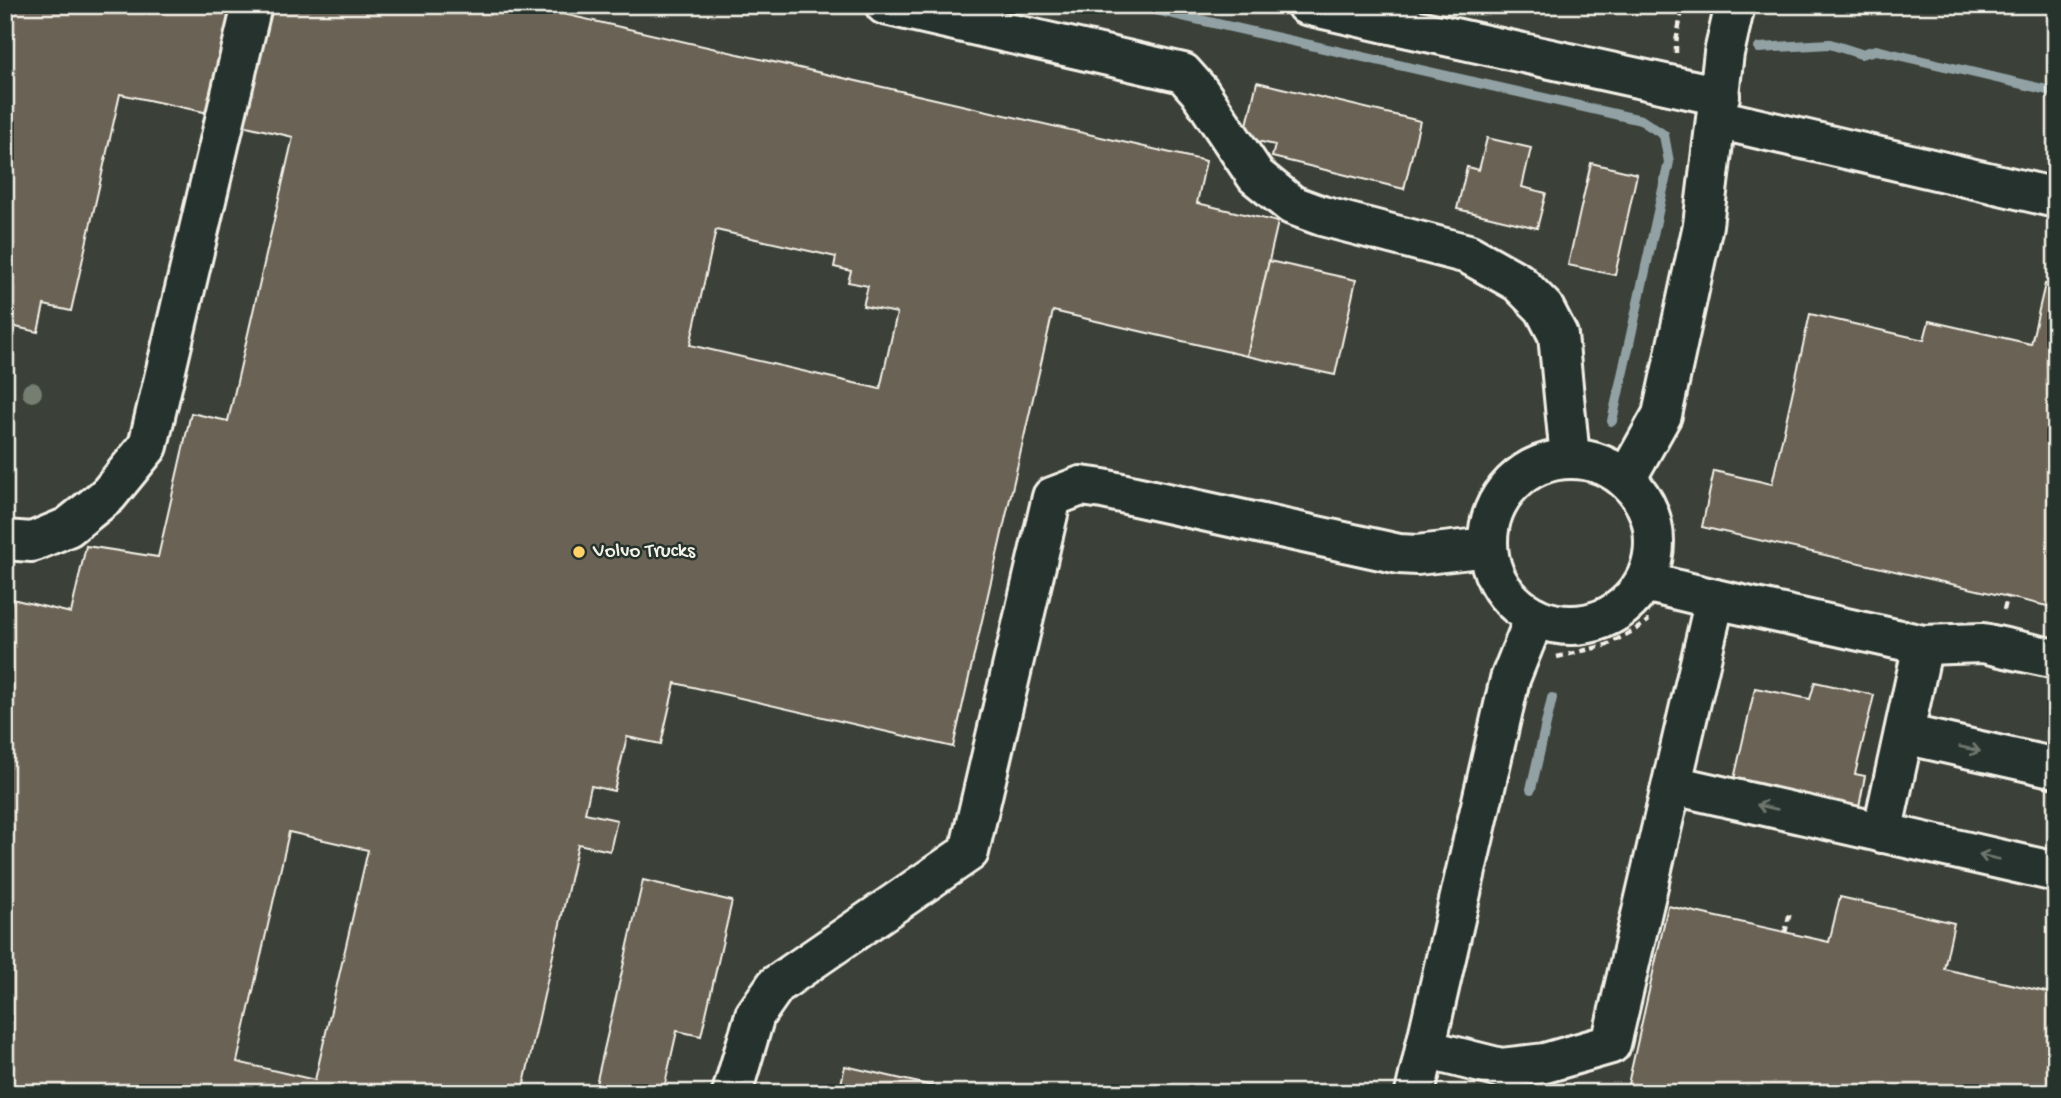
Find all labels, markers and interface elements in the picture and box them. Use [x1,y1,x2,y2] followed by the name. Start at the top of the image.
[592,540,696,565] place label: Volvo Trucks
[571,544,587,560] marker: Volvo Trucks
[1958,742,1981,756] one-way arrow
[1756,799,1779,813] one-way arrow
[1978,850,2001,864] one-way arrow

